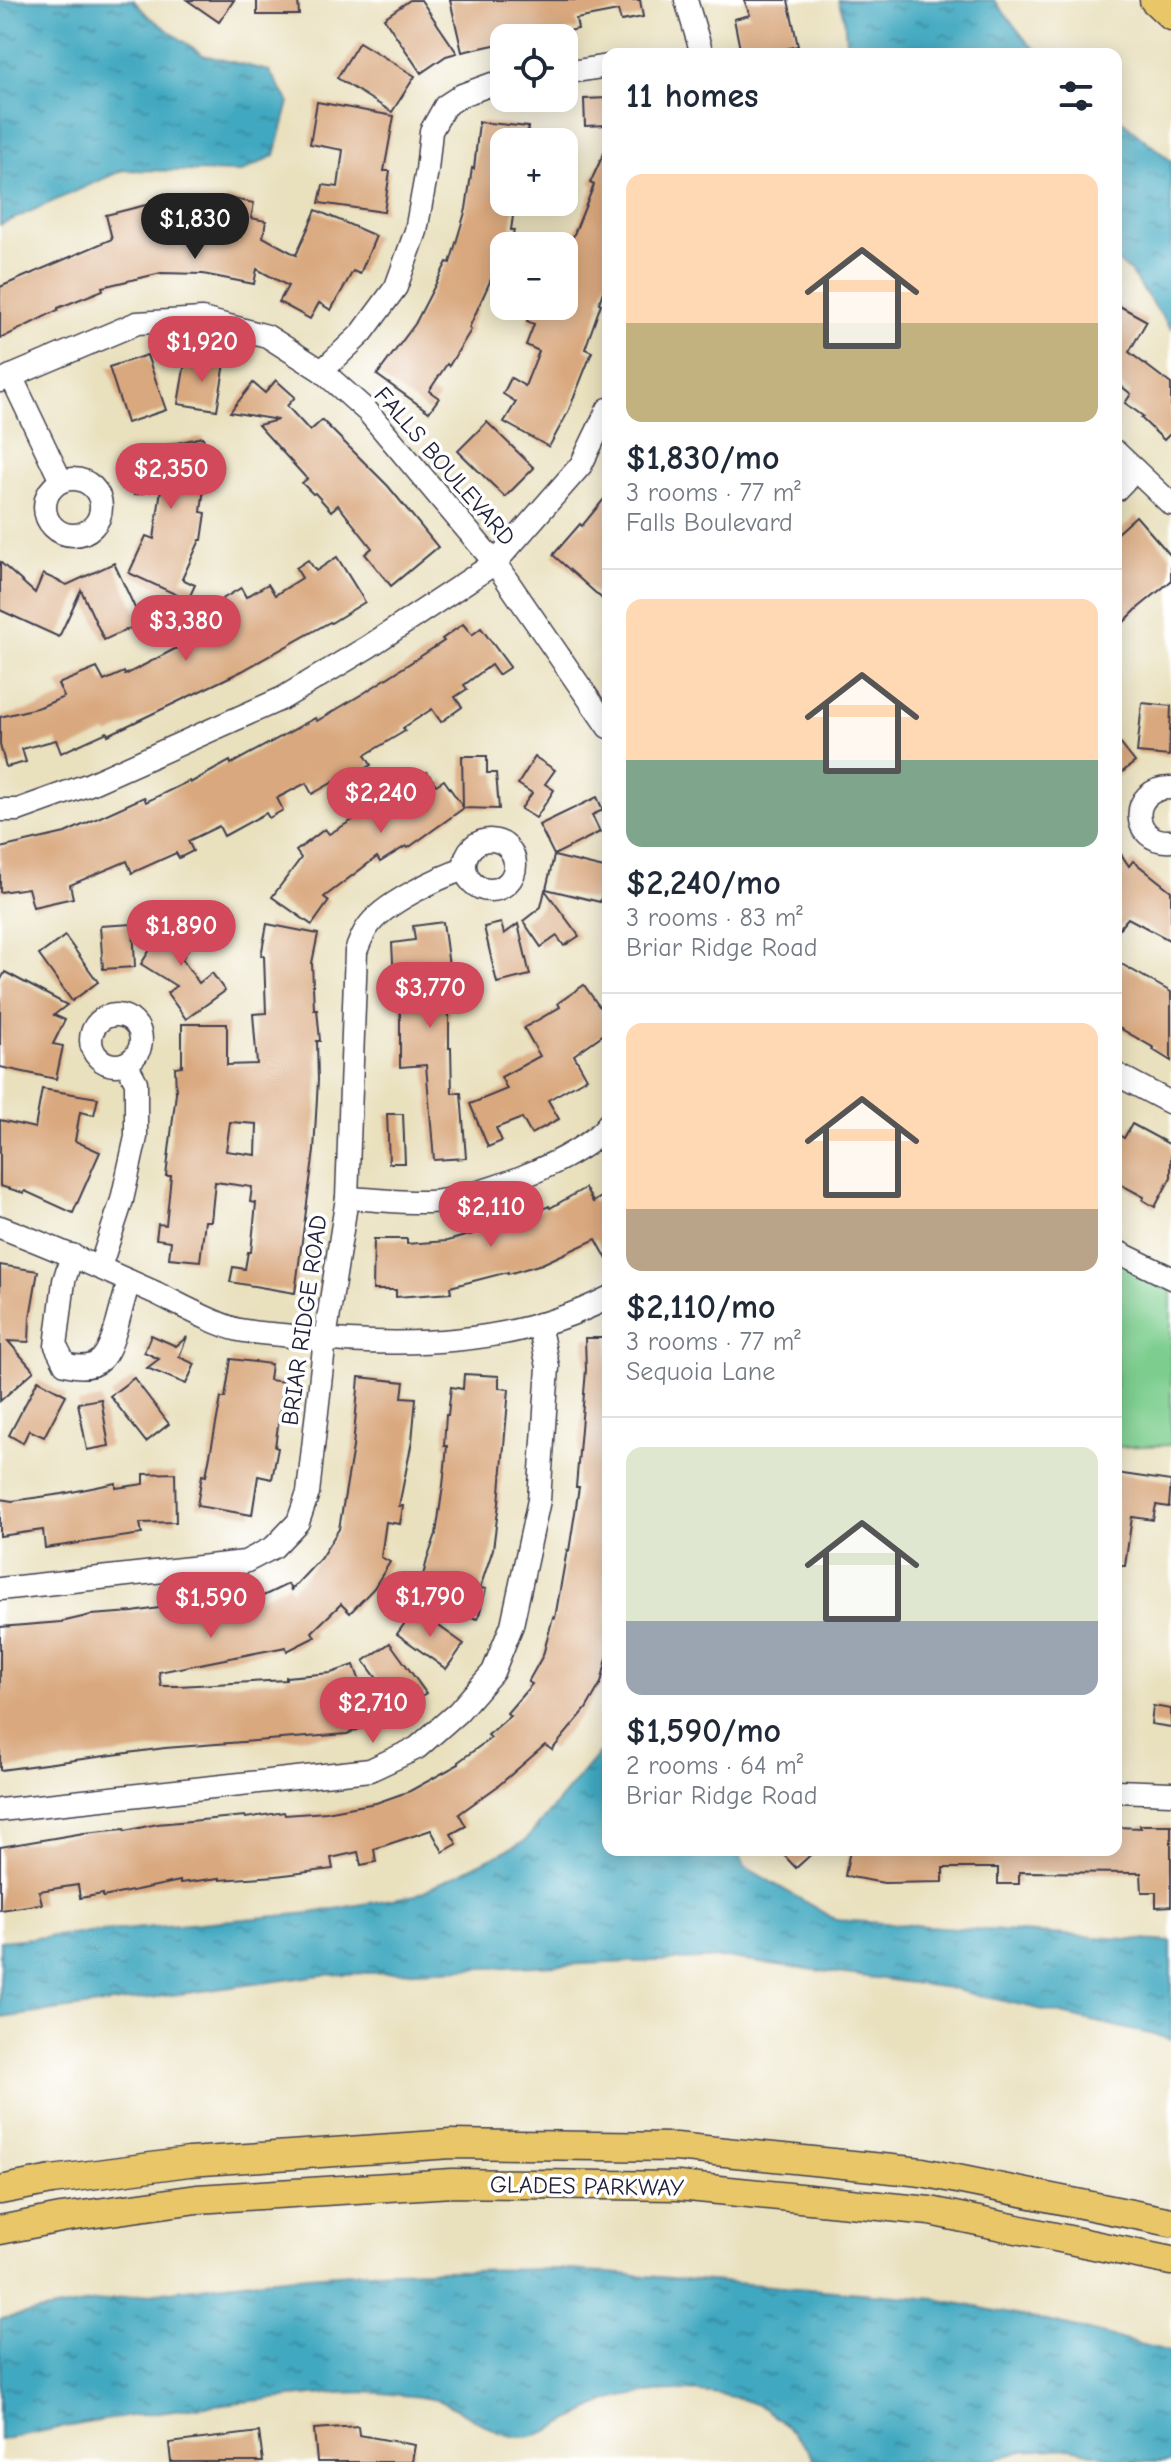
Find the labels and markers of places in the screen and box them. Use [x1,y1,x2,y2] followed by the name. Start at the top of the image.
[130,193,260,261] pin: $1,830
[137,316,267,384] pin: $1,920
[106,443,236,511] pin: $2,350
[121,595,251,663] pin: $3,380
[316,767,446,835] pin: $2,240
[116,900,246,968] pin: $1,890
[365,962,495,1030] pin: $3,770
[426,1181,556,1249] pin: $2,110
[365,1571,495,1639] pin: $1,790
[146,1572,276,1640] pin: $1,590
[308,1677,438,1745] pin: $2,710

